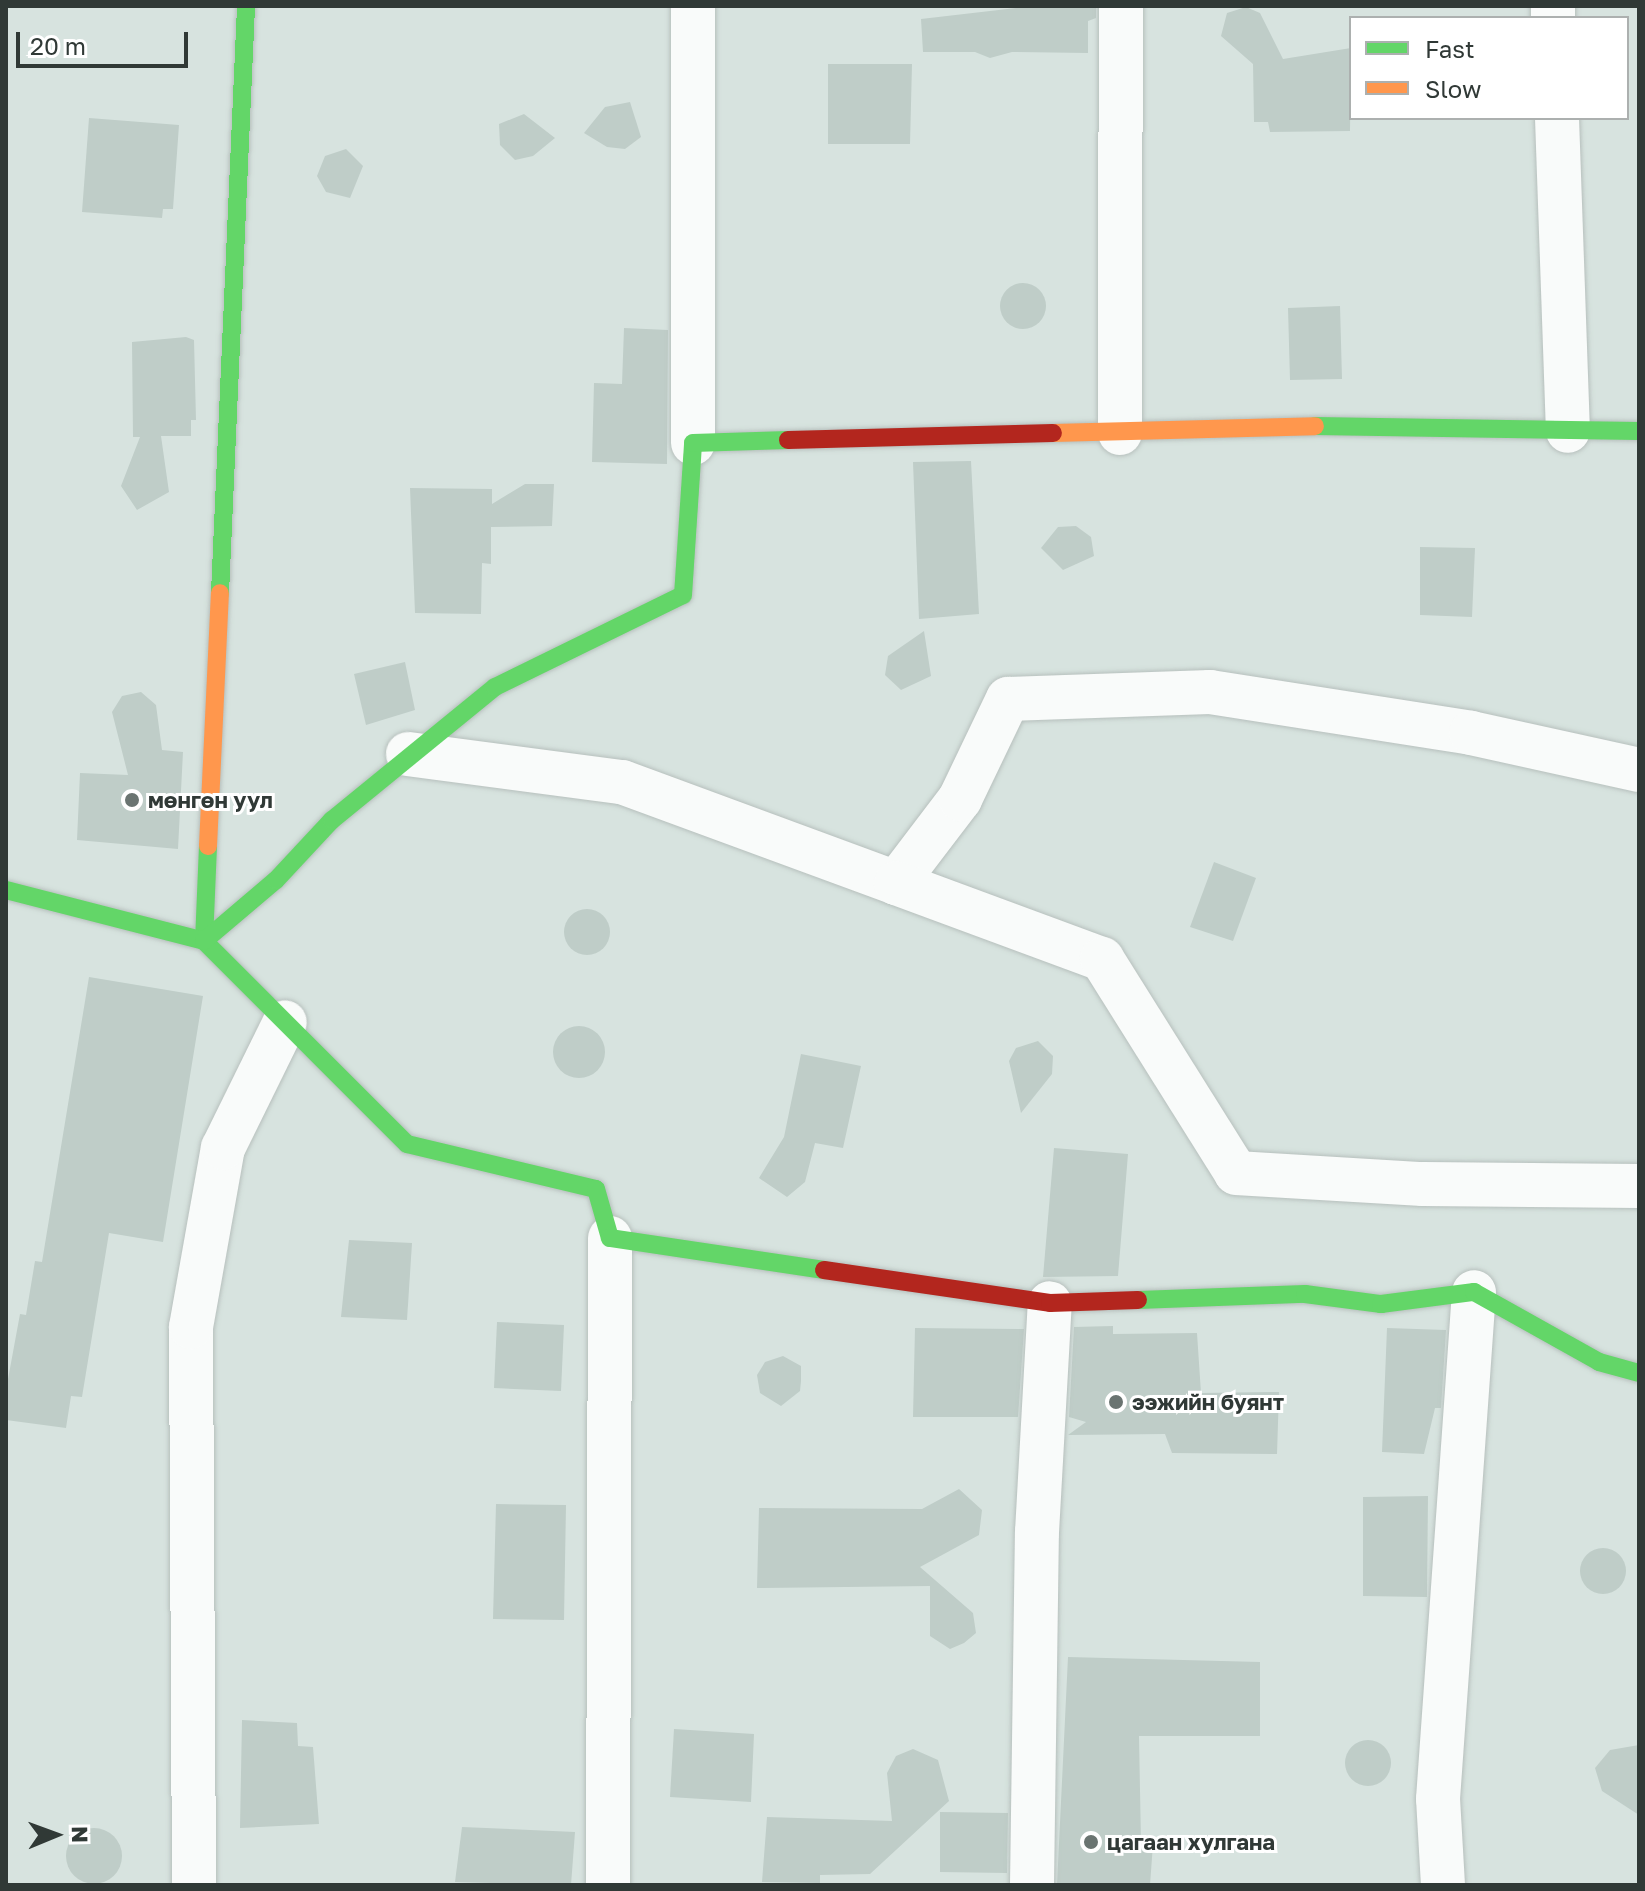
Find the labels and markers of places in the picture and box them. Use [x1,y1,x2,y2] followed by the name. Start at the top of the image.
[148,787,273,813] place label: мөнгөн уул
[123,791,141,809] marker: мөнгөн уул
[1132,1389,1284,1415] place label: ээжийн буянт
[1107,1393,1125,1411] marker: ээжийн буянт
[1107,1829,1275,1855] place label: цагаан хулгана
[1082,1833,1100,1851] marker: цагаан хулгана

